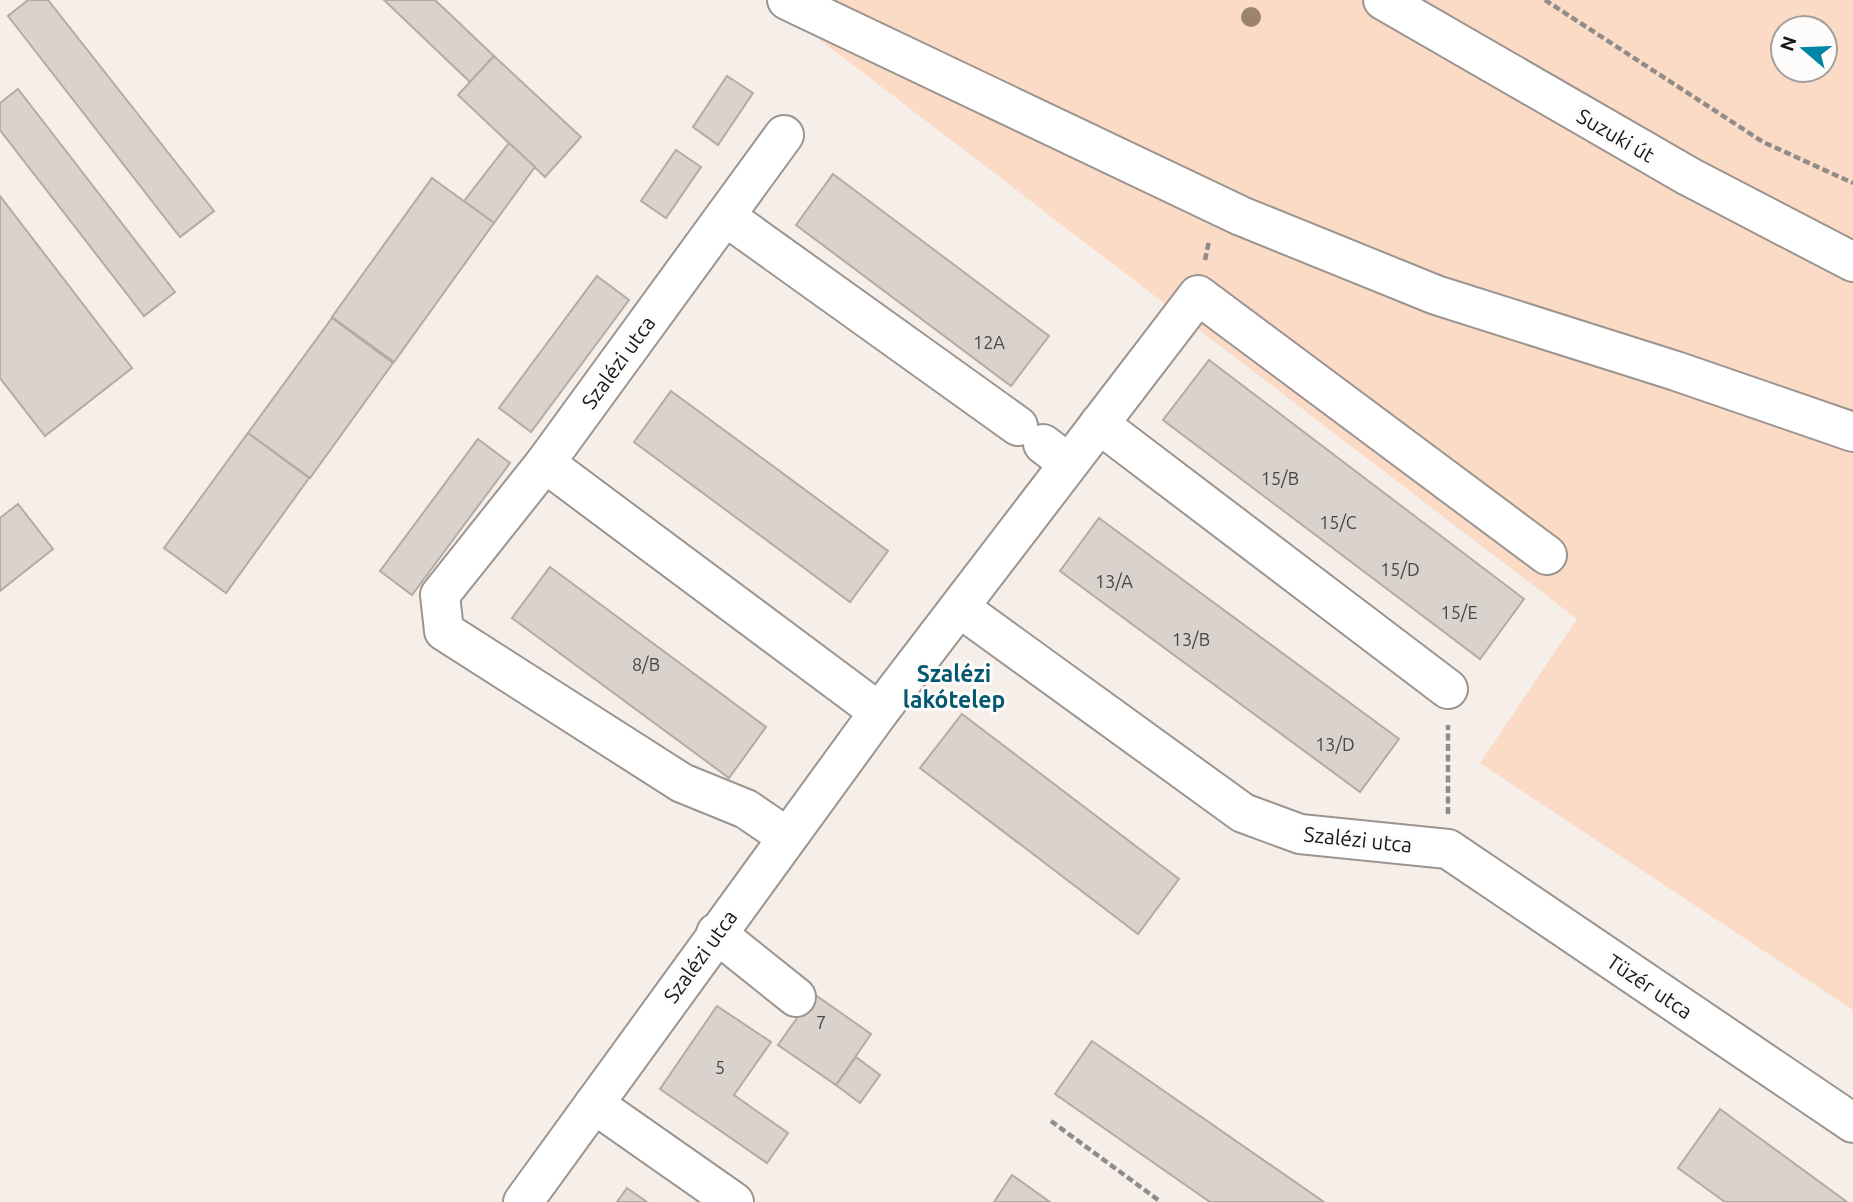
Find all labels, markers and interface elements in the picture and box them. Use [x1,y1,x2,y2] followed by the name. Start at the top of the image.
[1769,14,1839,84] north arrow
[1775,33,1801,54] text: N
[1573,103,1659,167] street label: Suzuki út
[576,311,660,413] street label: Szalézi utca
[973,332,1005,352] house number: 12A
[1261,468,1299,488] house number: 15/B
[1319,512,1357,532] house number: 15/C
[1380,559,1420,579] house number: 15/D
[1095,571,1133,591] house number: 13/A
[1440,602,1478,622] house number: 15/E
[1172,629,1210,649] house number: 13/B
[632,654,660,674] house number: 8/B
[903,661,1005,712] district label: Szalézi lakótelep
[1315,734,1355,754] house number: 13/D
[1303,821,1413,857] street label: Szalézi utca
[658,905,742,1007] street label: Szalézi utca
[1603,949,1697,1023] street label: Tüzér utca
[816,1012,826,1032] house number: 7
[715,1057,725,1077] house number: 5

